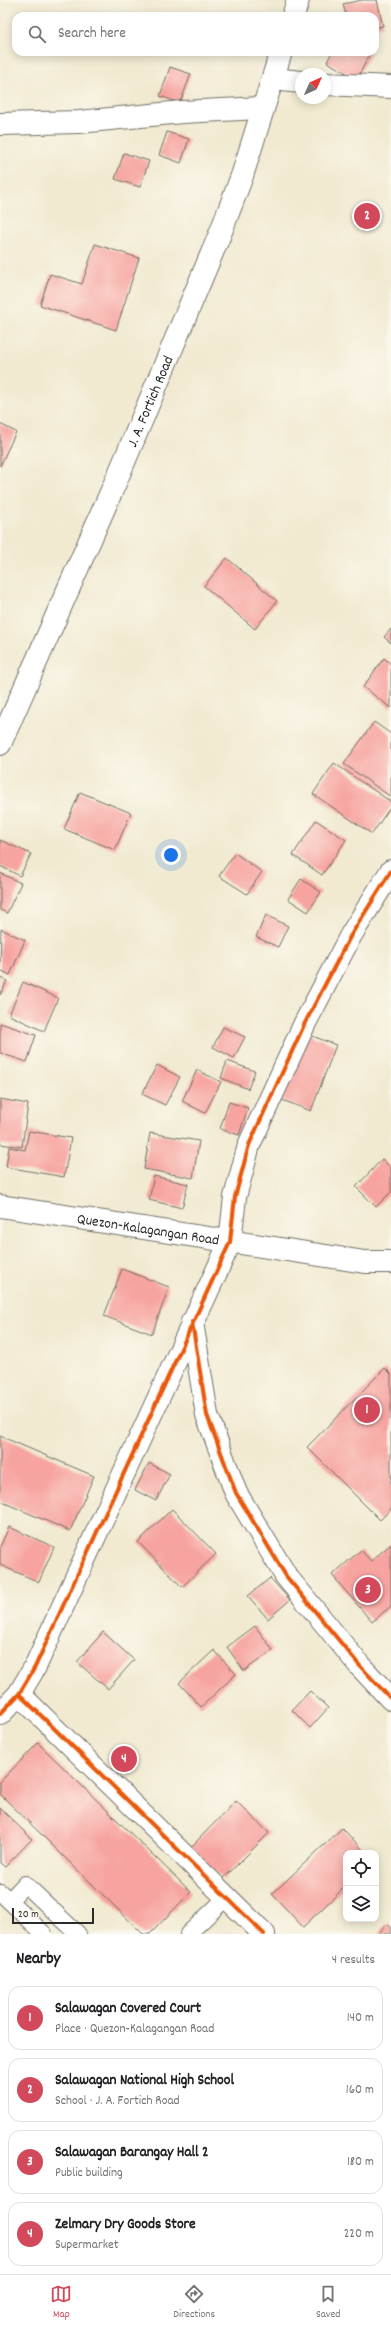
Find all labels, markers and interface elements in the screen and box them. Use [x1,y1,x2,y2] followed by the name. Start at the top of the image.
[12,12,379,56] search box
[26,23,48,45] icon: search
[58,23,126,45] text: Search here
[295,68,331,104] north arrow
[354,201,380,231] pin: 2
[122,353,180,451] street label: J. A. Fortich Road
[161,845,181,865] your location
[75,1209,221,1252] street label: Quezon-Kalagangan Road
[354,1395,380,1425] pin: 1
[355,1575,381,1605] pin: 3
[111,1744,137,1774] pin: 4
[343,1850,379,1922] map controls
[343,1850,379,1886] button: locate
[343,1886,379,1922] button: layers
[12,1906,94,1925] scale bar
[18,1907,39,1923] text: 20 m
[16,1948,60,1972] text: Nearby
[332,1951,375,1970] text: 4 results
[55,1998,201,2020] text: Salawagan Covered Court
[29,2009,31,2028] text: 1
[347,2009,374,2028] text: 140 m
[55,2020,214,2039] text: Place · Quezon-Kalagangan Road
[55,2070,234,2092] text: Salawagan National High School
[27,2081,33,2100] text: 2
[346,2081,374,2100] text: 160 m
[55,2092,180,2111] text: School · J. A. Fortich Road
[55,2142,209,2164] text: Salawagan Barangay Hall 2
[27,2153,33,2172] text: 3
[347,2153,374,2172] text: 180 m
[55,2164,123,2183] text: Public building
[55,2214,196,2236] text: Zelmary Dry Goods Store
[27,2225,33,2244] text: 4
[344,2225,374,2244] text: 220 m
[55,2236,119,2255] text: Supermarket
[50,2283,72,2323] tab: Map
[173,2283,215,2323] tab: Directions
[316,2283,341,2323] tab: Saved

